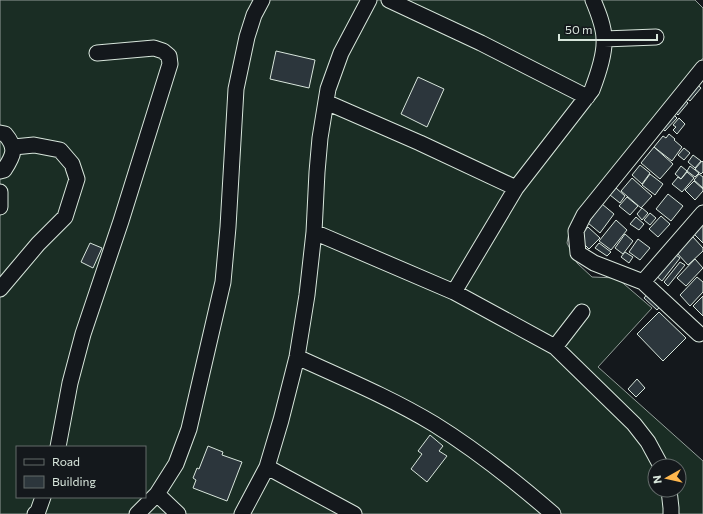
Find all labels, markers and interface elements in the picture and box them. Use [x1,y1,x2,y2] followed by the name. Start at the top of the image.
[559,16,657,42] scale bar
[565,22,593,36] text: 50 m
[16,446,146,498] legend
[52,454,80,468] text: Road
[647,458,687,498] north arrow
[52,474,96,488] text: Building
[650,474,664,484] text: N

